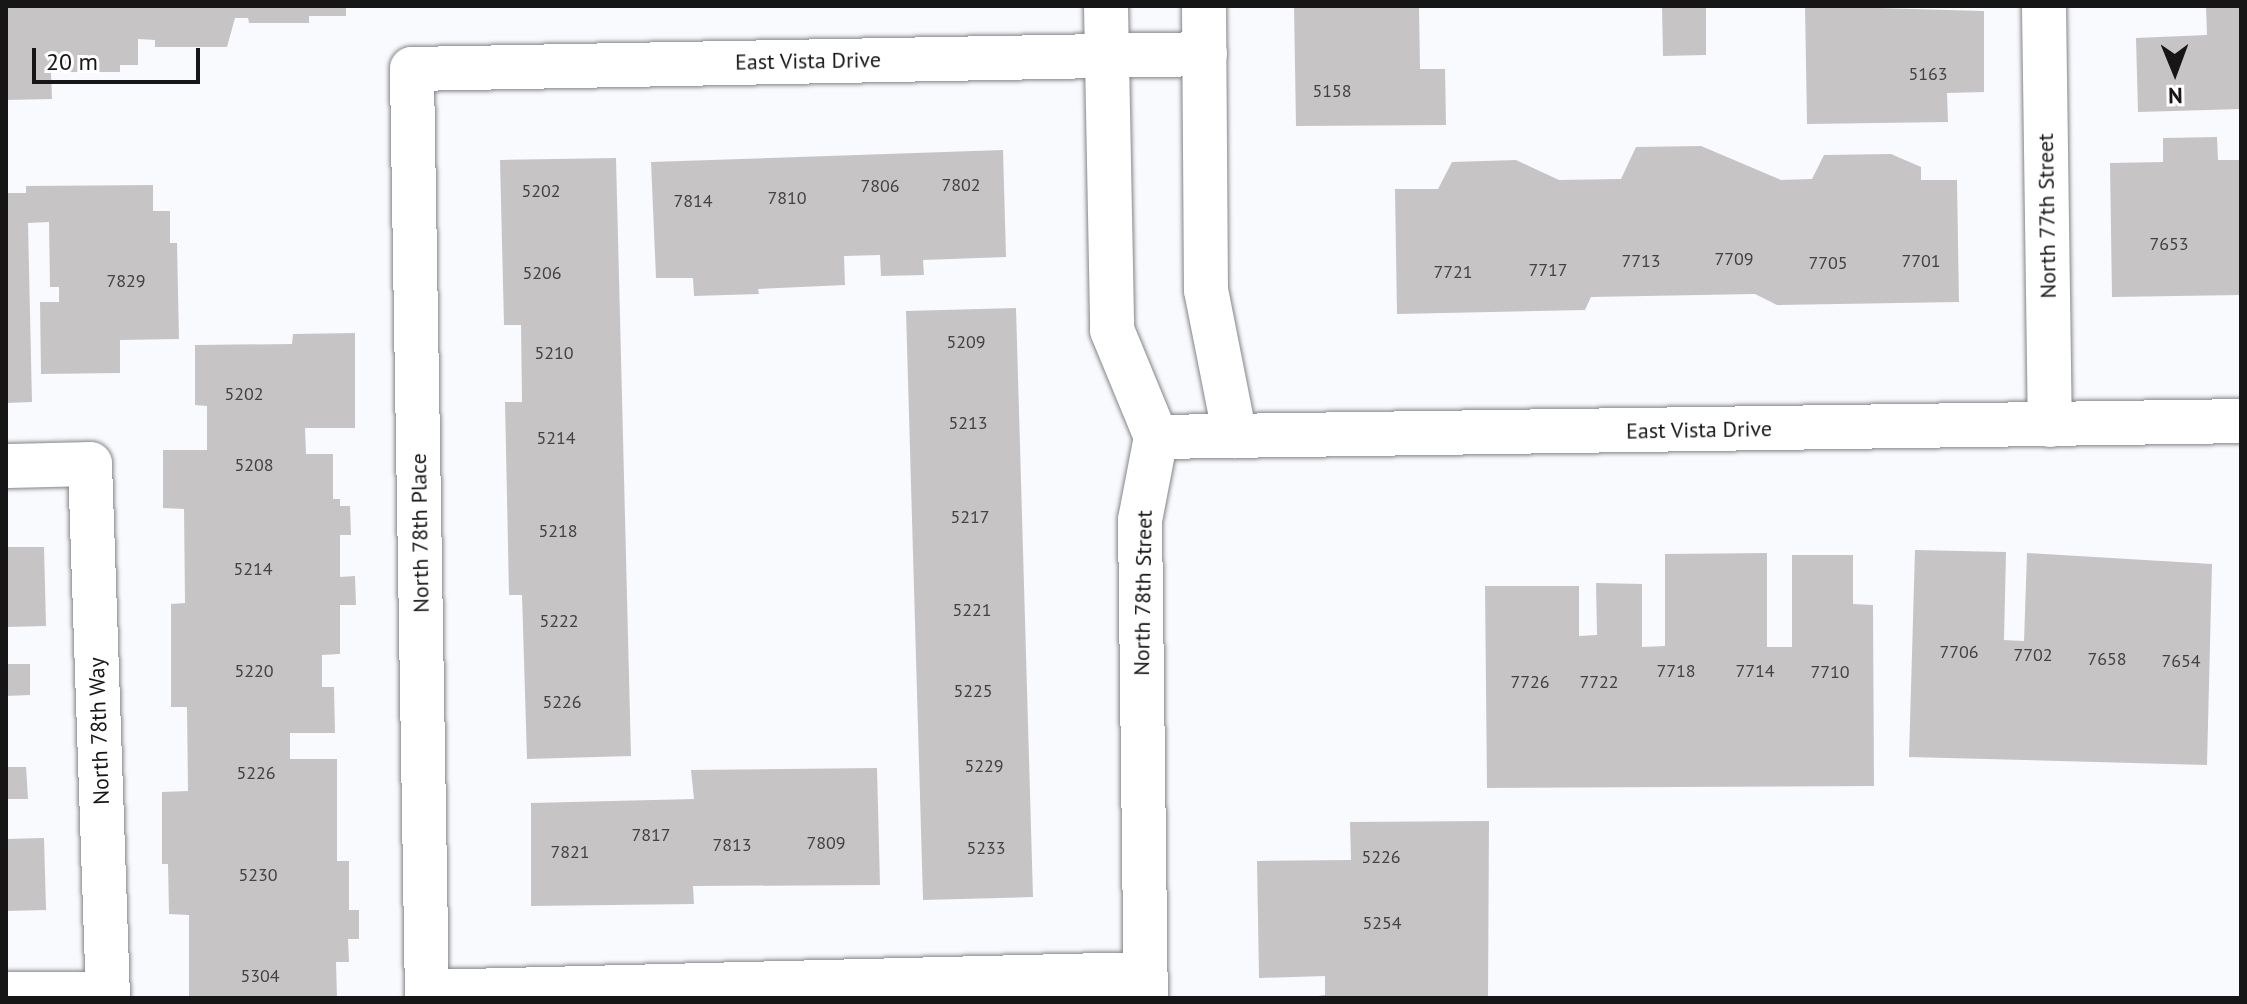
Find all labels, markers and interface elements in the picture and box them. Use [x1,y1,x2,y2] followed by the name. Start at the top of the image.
[36,32,204,82] scale bar
[2135,32,2215,112] north arrow
[46,46,98,77] text: 20 m
[735,47,881,75] street label: East Vista Drive
[1908,63,1948,85] house number: 5163
[1312,80,1352,102] house number: 5158
[2168,82,2183,110] text: N
[2032,133,2062,299] street label: North 77th Street
[941,174,981,196] house number: 7802
[860,175,900,197] house number: 7806
[521,180,561,202] house number: 5202
[767,187,807,209] house number: 7810
[673,190,713,212] house number: 7814
[2149,233,2189,255] house number: 7653
[1714,248,1754,270] house number: 7709
[1621,250,1661,272] house number: 7713
[1901,250,1941,272] house number: 7701
[1808,252,1848,274] house number: 7705
[1528,259,1568,281] house number: 7717
[1433,261,1473,283] house number: 7721
[522,262,562,284] house number: 5206
[106,270,146,292] house number: 7829
[946,331,986,353] house number: 5209
[534,342,574,364] house number: 5210
[224,383,264,405] house number: 5202
[948,412,988,434] house number: 5213
[1626,416,1772,444] street label: East Vista Drive
[536,427,576,449] house number: 5214
[405,453,435,613] street label: North 78th Place
[234,454,274,476] house number: 5208
[950,506,990,528] house number: 5217
[1128,510,1158,676] street label: North 78th Street
[538,520,578,542] house number: 5218
[233,558,273,580] house number: 5214
[952,599,992,621] house number: 5221
[539,610,579,632] house number: 5222
[1939,641,1979,663] house number: 7706
[2013,644,2053,666] house number: 7702
[2087,648,2127,670] house number: 7658
[2161,650,2201,672] house number: 7654
[83,657,115,805] street label: North 78th Way
[234,660,274,682] house number: 5220
[1656,660,1696,682] house number: 7718
[1735,660,1775,682] house number: 7714
[1810,661,1850,683] house number: 7710
[1510,671,1550,693] house number: 7726
[1579,671,1619,693] house number: 7722
[953,680,993,702] house number: 5225
[542,691,582,713] house number: 5226
[964,755,1004,777] house number: 5229
[236,762,276,784] house number: 5226
[631,824,671,846] house number: 7817
[806,832,846,854] house number: 7809
[712,834,752,856] house number: 7813
[966,837,1006,859] house number: 5233
[550,841,590,863] house number: 7821
[1361,846,1401,868] house number: 5226
[238,864,278,886] house number: 5230
[1362,912,1402,934] house number: 5254
[240,965,280,987] house number: 5304

